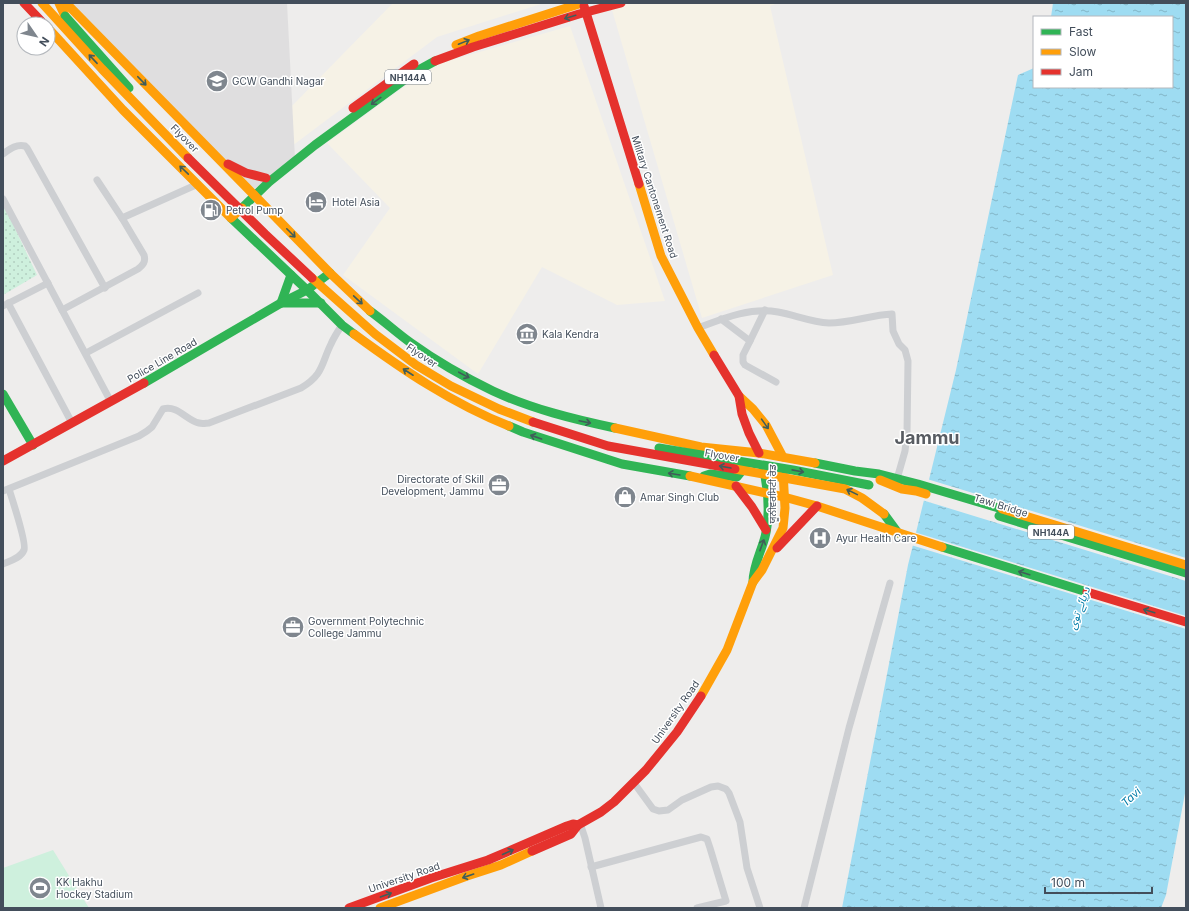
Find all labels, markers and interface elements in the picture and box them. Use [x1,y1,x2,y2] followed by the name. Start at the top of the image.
[564,14,577,21] one-way arrow
[16,16,56,56] north arrow
[1033,16,1173,88] legend
[1069,24,1093,39] text: Fast
[36,34,52,49] text: N
[458,37,470,45] one-way arrow
[1069,44,1097,59] text: Slow
[88,53,97,64] one-way arrow
[1069,64,1093,79] text: Jam
[204,68,230,94] school or university icon: GCW Gandhi Nagar
[385,70,431,84] road number: NH144A
[232,75,325,87] place label: GCW Gandhi Nagar
[137,76,146,86] one-way arrow
[371,97,382,105] one-way arrow
[169,122,202,155] street label: Flyover
[630,134,680,260] street label: Military Cantonement Road
[179,165,189,175] one-way arrow
[303,189,329,215] hotel icon: Hotel Asia
[332,196,380,208] place label: Hotel Asia
[198,197,224,223] fuel station icon: Petrol Pump
[226,204,283,216] place label: Petrol Pump
[286,228,296,238] one-way arrow
[353,295,363,305] one-way arrow
[514,321,540,347] museum icon: Kala Kendra
[542,328,599,340] place label: Kala Kendra
[125,335,199,385] street label: Police Line Road
[404,340,440,370] street label: Flyover
[402,367,413,376] one-way arrow
[458,372,470,380] one-way arrow
[761,418,769,429] one-way arrow
[578,419,591,427] one-way arrow
[894,427,960,448] district label: Jammu
[530,432,542,440] one-way arrow
[704,446,740,464] street label: Flyover
[719,463,732,471] one-way arrow
[766,464,779,524] street label: ਯੂਨੀਵਰਸਿਟੀ ਰੋਡ
[791,468,804,476] one-way arrow
[668,470,681,478] one-way arrow
[486,472,512,498] office icon: Directorate of Skill Development, Jammu
[381,473,484,497] place label: Directorate of Skill Development, Jammu
[612,484,638,510] shop icon: Amar Singh Club
[846,488,858,496] one-way arrow
[640,491,719,503] place label: Amar Singh Club
[973,491,1030,519] street label: Tawi Bridge
[807,525,833,551] hospital icon: Ayur Health Care
[1028,525,1074,539] road number: NH144A
[836,532,916,544] place label: Ayur Health Care
[759,539,767,551] one-way arrow
[1018,569,1031,576] one-way arrow
[1065,584,1094,632] water label: دریائے توی
[1142,607,1155,614] one-way arrow
[280,614,306,640] office icon: Government Polytechnic College Jammu
[308,615,424,639] place label: Government Polytechnic College Jammu
[649,678,701,746] street label: University Road
[1118,784,1144,810] water label: Tavi
[502,847,514,855] one-way arrow
[367,859,441,895] street label: University Road
[1045,869,1152,895] scale bar
[461,873,474,880] one-way arrow
[27,875,53,901] sports icon: KK Hakhu Hockey Stadium
[1051,875,1085,890] text: 100 m
[56,876,133,900] place label: KK Hakhu Hockey Stadium
[379,890,391,898] one-way arrow

